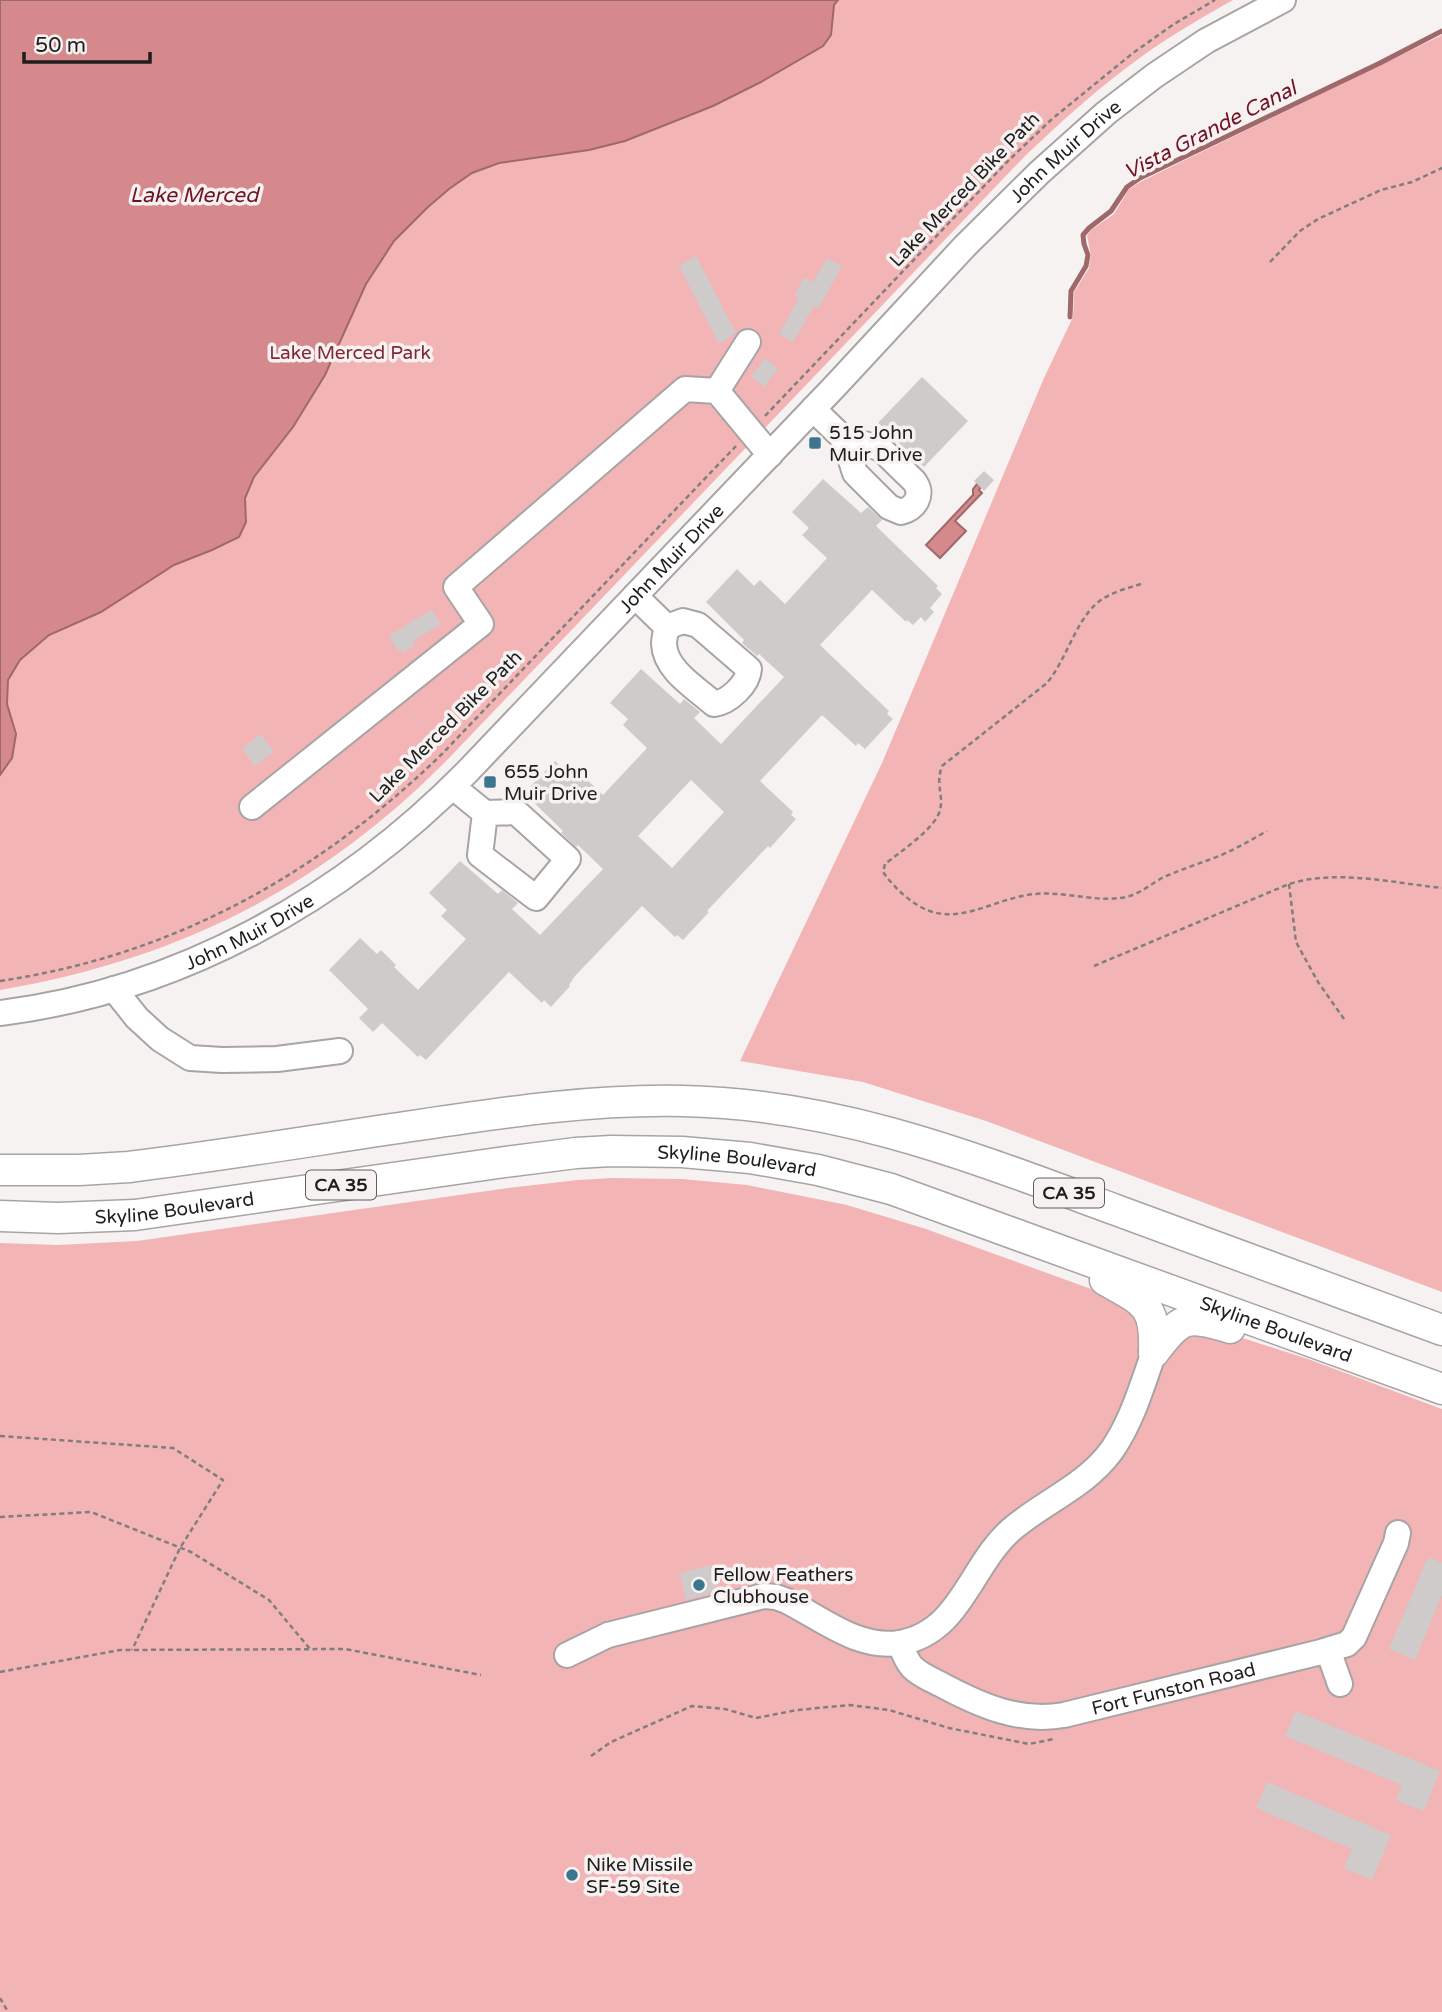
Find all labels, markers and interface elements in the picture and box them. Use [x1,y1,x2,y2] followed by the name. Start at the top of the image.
[24,21,150,65] scale bar
[35,33,86,58] text: 50 m
[1120,75,1303,185] water label: Vista Grande Canal
[1006,96,1125,207] street label: John Muir Drive
[885,108,1044,272] street label: Lake Merced Bike Path
[130,183,261,208] water label: Lake Merced
[269,342,431,364] park label: Lake Merced Park
[829,422,922,466] place label: 515 John Muir Drive
[807,435,823,451] marker: 515 John Muir Drive
[615,500,729,618] street label: John Muir Drive
[365,646,526,807] street label: Lake Merced Bike Path
[504,761,597,805] place label: 655 John Muir Drive
[482,774,498,790] marker: 655 John Muir Drive
[182,890,318,975] street label: John Muir Drive
[657,1142,818,1182] street label: Skyline Boulevard
[306,1170,376,1200] road number: CA 35
[1034,1178,1104,1208] road number: CA 35
[94,1188,255,1229] street label: Skyline Boulevard
[1197,1292,1355,1367] street label: Skyline Boulevard
[713,1564,853,1608] place label: Fellow Feathers Clubhouse
[691,1577,707,1593] marker: Fellow Feathers Clubhouse
[1090,1658,1258,1720] street label: Fort Funston Road
[586,1854,693,1898] place label: Nike Missile SF-59 Site
[564,1867,580,1883] marker: Nike Missile SF-59 Site

